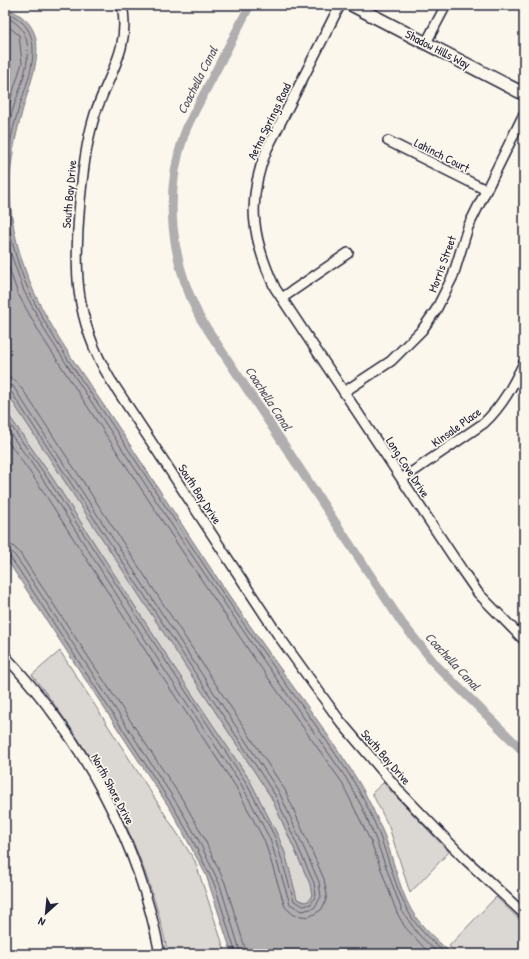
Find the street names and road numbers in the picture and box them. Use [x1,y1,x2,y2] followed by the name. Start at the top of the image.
[402,25,474,73] street label: Shadow Hills Way
[243,80,295,162] street label: Aetna Springs Road
[412,134,473,177] street label: Lahinch Court
[58,159,80,229] street label: South Bay Drive
[424,232,460,295] street label: Morris Street
[428,403,484,451] street label: Kinsale Place
[382,433,434,501] street label: Long Cove Drive
[174,461,226,527] street label: South Bay Drive
[357,726,415,789] street label: South Bay Drive
[87,751,139,828] street label: North Shore Drive

